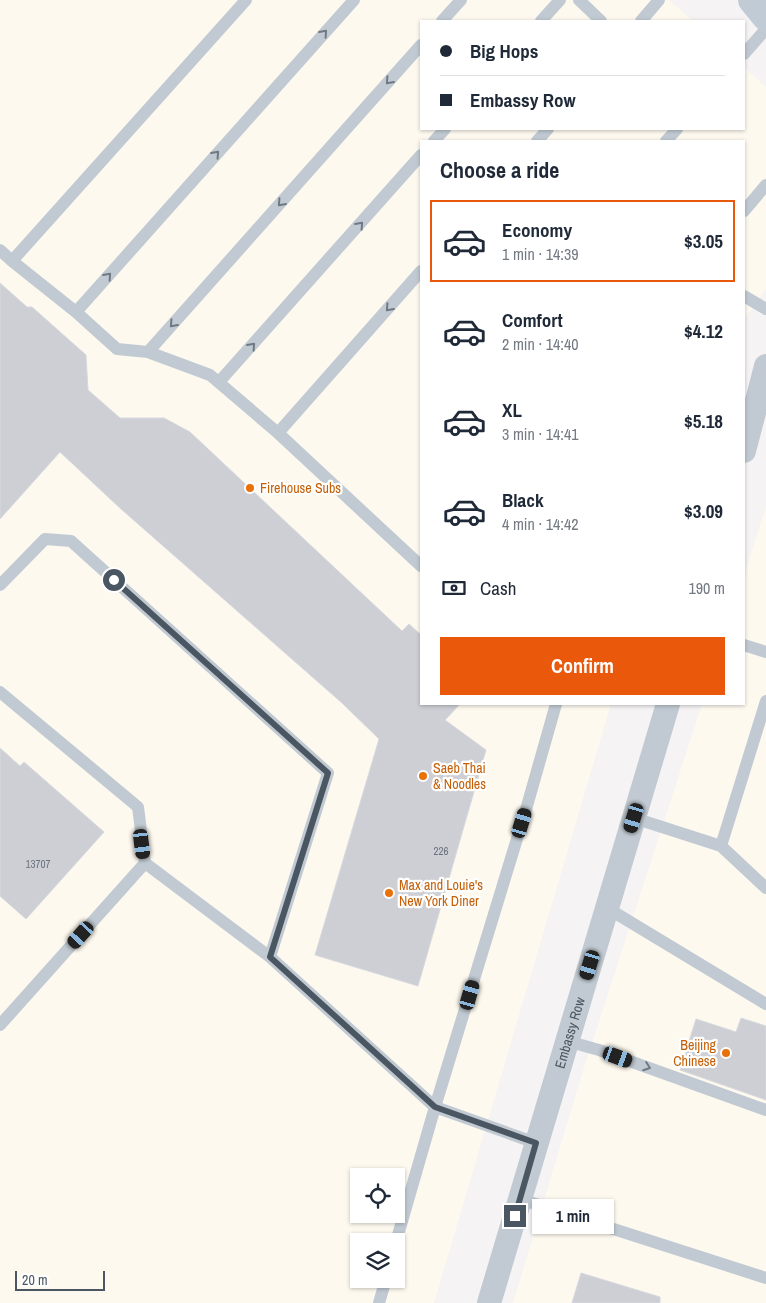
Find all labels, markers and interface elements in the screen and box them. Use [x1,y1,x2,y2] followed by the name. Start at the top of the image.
[319,30,327,39] one-way arrow
[470,38,538,64] text: Big Hops
[386,76,395,85] one-way arrow
[470,87,576,113] text: Embassy Row
[211,151,220,160] one-way arrow
[440,155,559,185] text: Choose a ride
[278,197,287,206] one-way arrow
[502,217,572,243] text: Economy
[442,219,487,264] icon: car
[354,221,363,230] one-way arrow
[684,228,723,254] text: $3.05
[502,243,579,265] text: 1 min · 14:39
[102,272,111,281] one-way arrow
[386,302,395,311] one-way arrow
[502,307,563,333] text: Comfort
[442,309,487,354] icon: car
[684,318,723,344] text: $4.12
[170,319,179,328] one-way arrow
[502,333,579,355] text: 2 min · 14:40
[246,343,255,352] one-way arrow
[502,397,522,423] text: XL
[442,399,487,444] icon: car
[684,408,723,434] text: $5.18
[502,423,579,445] text: 3 min · 14:41
[260,479,341,497] place label: Firehouse Subs
[244,482,256,494] marker: Firehouse Subs
[502,487,544,513] text: Black
[442,489,487,534] icon: car
[684,498,723,524] text: $3.09
[502,513,579,535] text: 4 min · 14:42
[103,569,125,591] route start
[440,574,468,602] icon: cash
[480,575,516,601] text: Cash
[689,577,725,599] text: 190 m
[440,637,725,695] button: Confirm
[433,759,486,793] place label: Saeb Thai & Noodles
[417,770,429,782] marker: Saeb Thai & Noodles
[622,801,645,835] car
[510,806,533,840] car
[132,828,151,860] car
[433,844,449,858] house number: 226
[25,857,51,871] house number: 13707
[399,876,483,910] place label: Max and Louie's New York Diner
[383,887,395,899] marker: Max and Louie's New York Diner
[65,919,96,951] car
[578,948,601,982] car
[458,979,481,1011] car
[551,994,589,1071] street label: Embassy Row
[673,1036,717,1070] place label: Beijing Chinese
[601,1045,634,1069] car
[720,1047,732,1059] marker: Beijing Chinese
[642,1061,650,1071] one-way arrow
[350,1168,405,1288] map controls
[350,1168,405,1223] button: locate
[532,1198,615,1234] callout: 1 min
[504,1205,526,1227] route end
[556,1205,590,1227] text: 1 min
[350,1233,405,1288] button: layers
[15,1268,105,1291] scale bar
[22,1271,48,1289] text: 20 m

